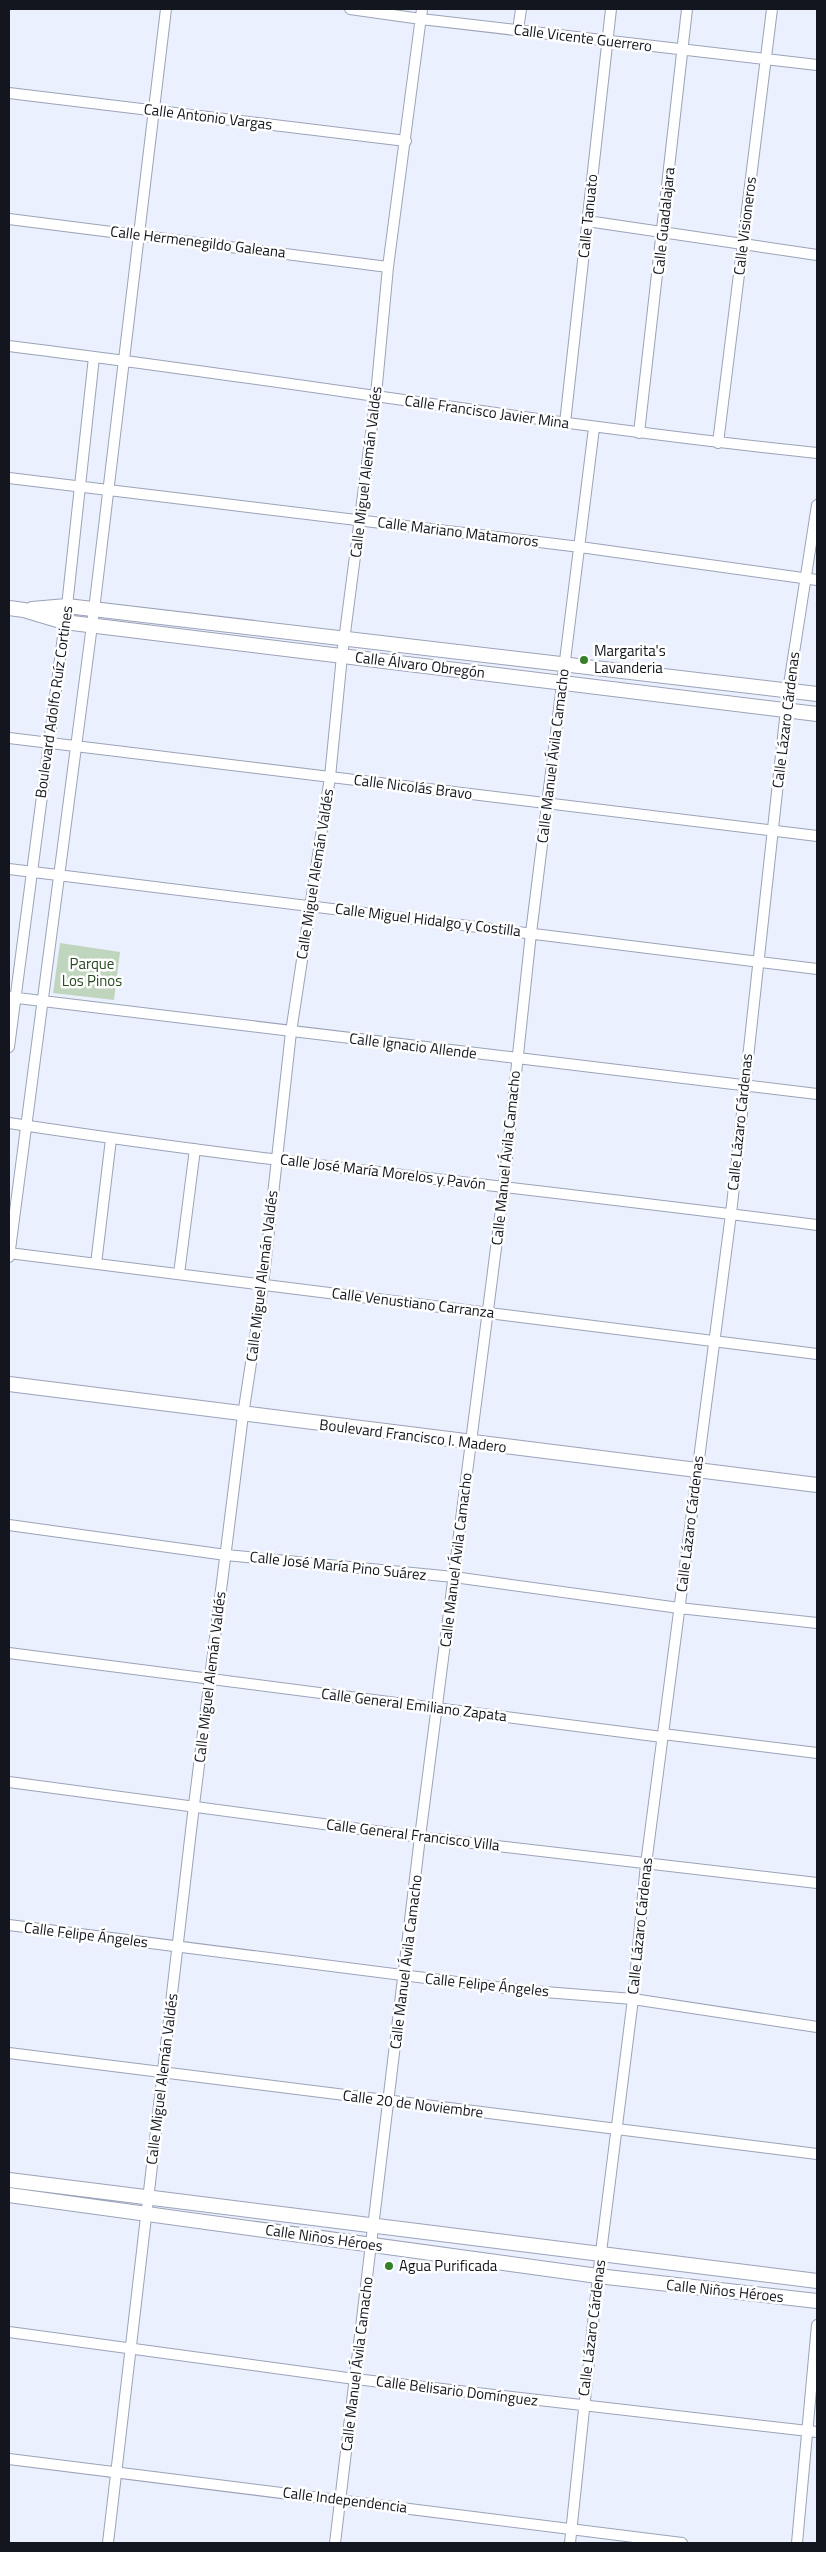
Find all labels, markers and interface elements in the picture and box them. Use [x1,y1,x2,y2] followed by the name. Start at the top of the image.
[513,18,654,57] street label: Calle Vicente Guerrero
[142,97,274,136] street label: Calle Antonio Vargas
[646,165,681,276] street label: Calle Guadalajara
[572,173,603,259] street label: Calle Tanuato
[727,175,762,277] street label: Calle Visioneros
[109,219,288,264] street label: Calle Hermenegildo Galeana
[344,385,387,559] street label: Calle Miguel Alemán Valdés
[403,389,571,435] street label: Calle Francisco Javier Mina
[376,510,540,553] street label: Calle Mariano Matamoros
[29,604,78,800] street label: Boulevard Adolfo Ruíz Cortines
[594,639,666,679] place label: Margarita's Lavanderia
[354,645,486,684] street label: Calle Álvaro Obregón
[766,650,805,790] street label: Calle Lázaro Cárdenas
[578,654,590,666] marker: Margarita's Lavanderia
[530,667,575,845] street label: Calle Manuel Ávila Camacho
[352,768,474,805] street label: Calle Nicolás Bravo
[290,787,339,961] street label: Calle Miguel Alemán Valdés
[334,897,523,942] street label: Calle Miguel Hidalgo y Costilla
[62,952,122,992] park label: Parque Los Pinos
[348,1026,478,1065] street label: Calle Ignacio Allende
[721,1052,758,1192] street label: Calle Lázaro Cárdenas
[485,1069,526,1246] street label: Calle Manuel Ávila Camacho
[279,1147,487,1196] street label: Calle José María Morelos y Pavón
[240,1189,283,1363] street label: Calle Miguel Alemán Valdés
[330,1281,496,1324] street label: Calle Venustiano Carranza
[318,1413,508,1458] street label: Boulevard Francisco I. Madero
[670,1454,709,1594] street label: Calle Lázaro Cárdenas
[433,1471,478,1649] street label: Calle Manuel Ávila Camacho
[249,1545,428,1586] street label: Calle José María Pino Suárez
[188,1590,231,1764] street label: Calle Miguel Alemán Valdés
[320,1682,509,1727] street label: Calle General Emiliano Zapata
[325,1812,502,1857] street label: Calle General Francisco Villa
[621,1856,658,1996] street label: Calle Lázaro Cárdenas
[383,1873,428,2051] street label: Calle Manuel Ávila Camacho
[23,1916,149,1954] street label: Calle Felipe Ángeles
[424,1967,550,2002] street label: Calle Felipe Ángeles
[140,1992,183,2166] street label: Calle Miguel Alemán Valdés
[341,2083,485,2124] street label: Calle 20 de Noviembre
[264,2218,384,2257] street label: Calle Niños Héroes
[399,2254,498,2277] place label: Agua Purificada
[572,2258,611,2398] street label: Calle Lázaro Cárdenas
[383,2260,395,2272] marker: Agua Purificada
[665,2273,785,2308] street label: Calle Niños Héroes
[334,2275,379,2453] street label: Calle Manuel Ávila Camacho
[375,2369,539,2412] street label: Calle Belisario Domínguez
[282,2480,409,2519] street label: Calle Independencia

